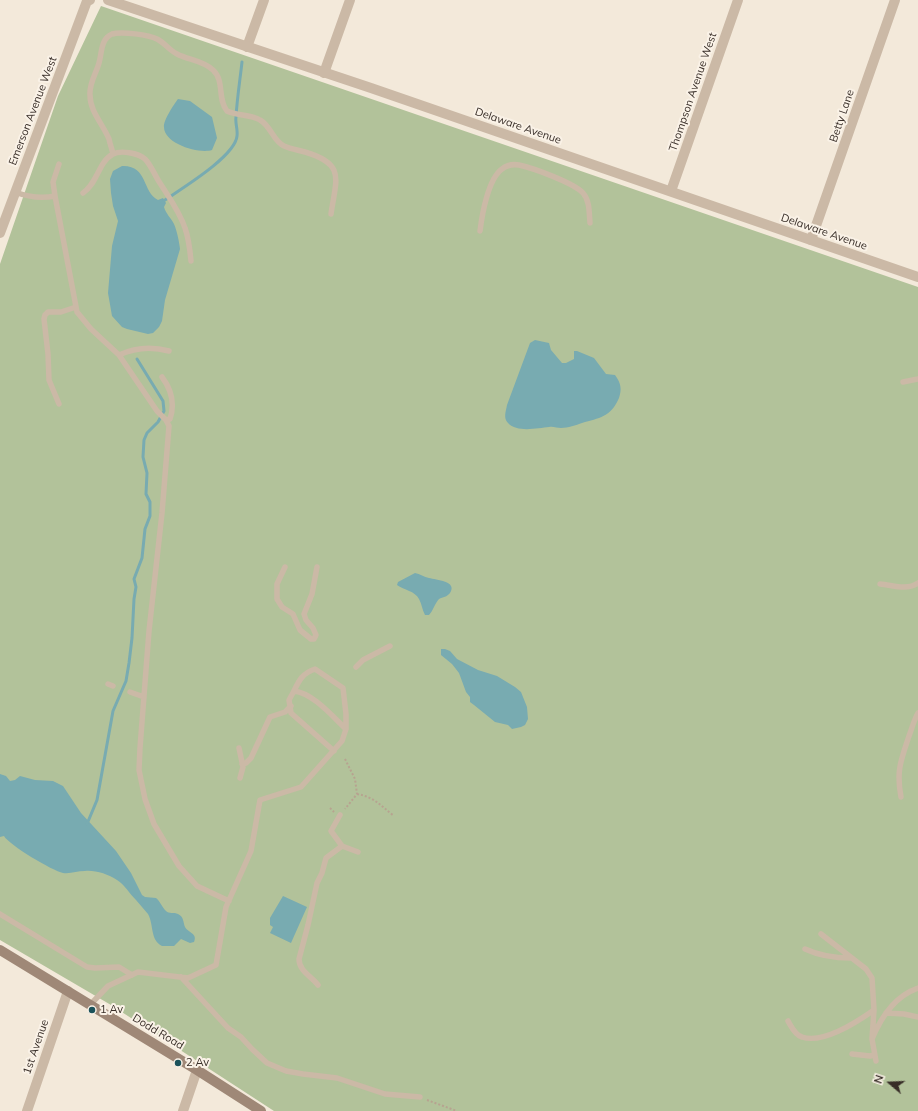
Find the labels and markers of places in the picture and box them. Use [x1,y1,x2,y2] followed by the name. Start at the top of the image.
[100,1003,123,1017] place label: 1 Av
[87,1005,97,1015] marker: 1 Av
[186,1056,209,1070] place label: 2 Av
[173,1058,183,1068] marker: 2 Av

